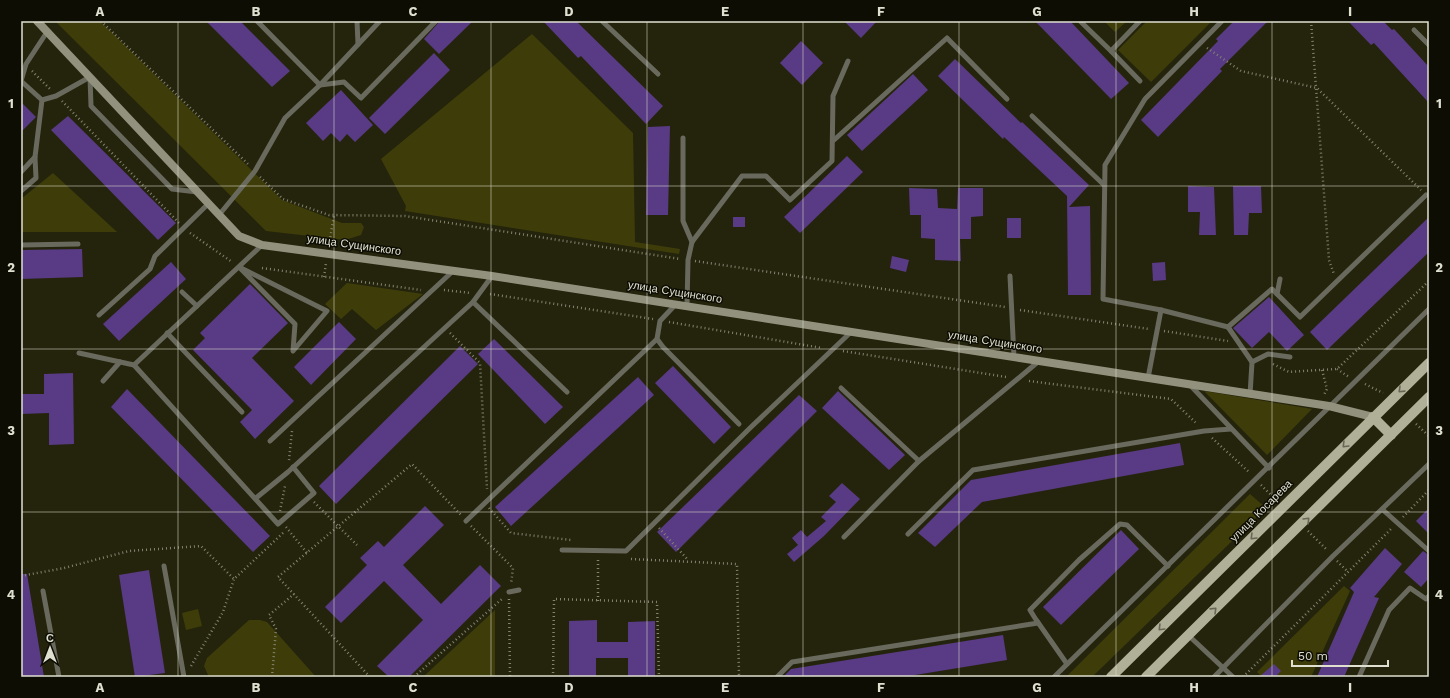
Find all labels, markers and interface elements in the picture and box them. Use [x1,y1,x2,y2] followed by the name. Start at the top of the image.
[96,4,105,19] text: A
[252,4,261,19] text: B
[409,4,418,19] text: C
[564,4,574,19] text: D
[721,4,729,19] text: E
[877,4,885,19] text: F
[1032,4,1042,19] text: G
[1189,4,1199,19] text: H
[1348,4,1352,19] text: I
[8,96,14,111] text: 1
[1436,96,1442,111] text: 1
[306,232,402,258] street label: улица Сущинского
[7,260,15,275] text: 2
[1435,260,1443,275] text: 2
[627,278,723,306] street label: улица Сущинского
[947,328,1043,356] street label: улица Сущинского
[1398,385,1406,393] one-way arrow
[7,423,15,438] text: 3
[1435,423,1443,438] text: 3
[1342,440,1350,448] one-way arrow
[1227,477,1295,545] street label: улица Косарева
[1302,517,1310,525] one-way arrow
[1250,532,1258,539] one-way arrow
[7,587,16,602] text: 4
[1435,587,1444,602] text: 4
[1209,607,1217,615] one-way arrow
[1158,623,1166,631] one-way arrow
[30,628,70,668] north arrow
[46,632,54,645] text: С
[1292,642,1388,668] scale bar
[1298,649,1328,663] text: 50 m
[96,680,105,695] text: A
[252,680,261,695] text: B
[409,680,418,695] text: C
[564,680,574,695] text: D
[721,680,729,695] text: E
[877,680,885,695] text: F
[1032,680,1042,695] text: G
[1189,680,1199,695] text: H
[1348,680,1352,695] text: I

